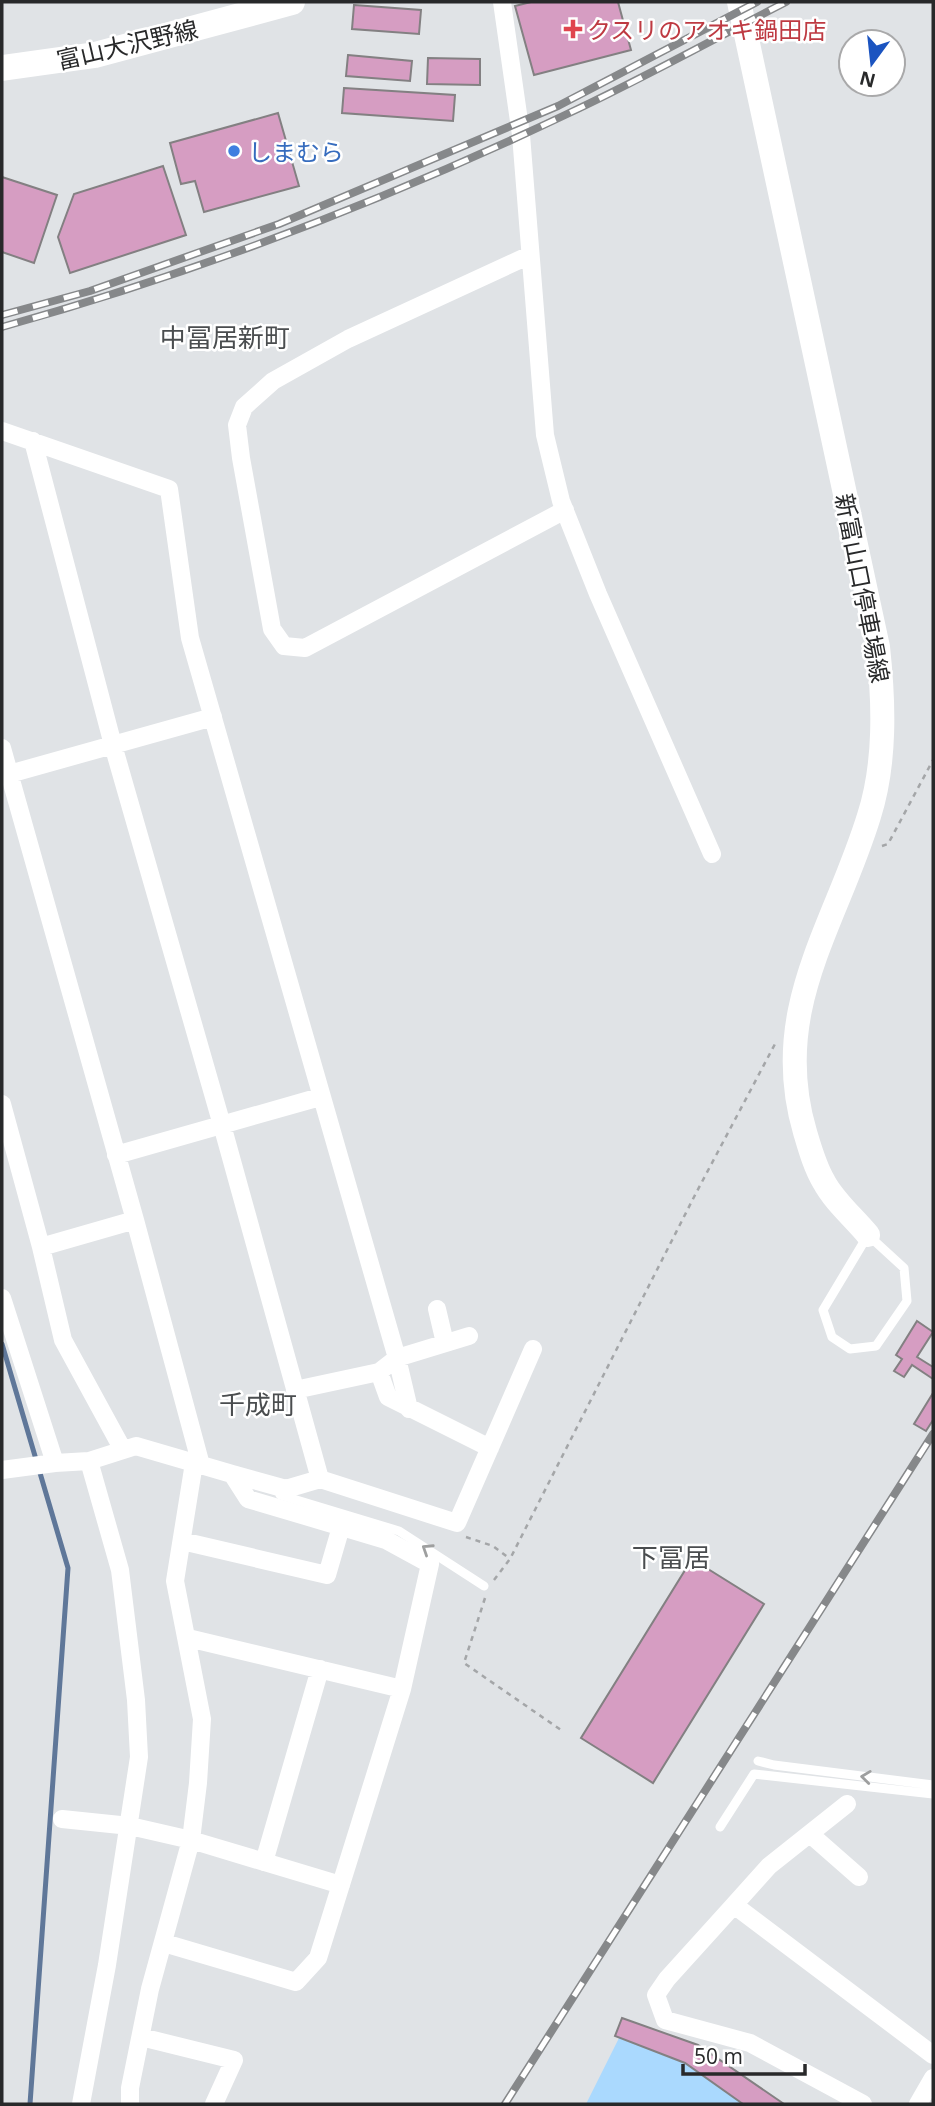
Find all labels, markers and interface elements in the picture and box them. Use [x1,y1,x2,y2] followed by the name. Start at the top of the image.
[53,12,201,76] street label: 富山大沢野線
[587,13,826,46] place label: クスリのアオキ鍋田店
[565,21,581,37] marker: クスリのアオキ鍋田店
[837,28,907,98] north arrow
[857,65,878,94] text: N
[248,135,344,168] place label: しまむら
[226,143,242,159] marker: しまむら
[160,319,290,355] district label: 中冨居新町
[828,491,898,685] street label: 新富山口停車場線
[219,1386,297,1422] district label: 千成町
[632,1539,710,1575] district label: 下冨居
[421,1544,434,1557] one-way arrow
[860,1769,871,1784] one-way arrow
[683,2032,806,2076] scale bar
[694,2042,743,2070] text: 50 m

